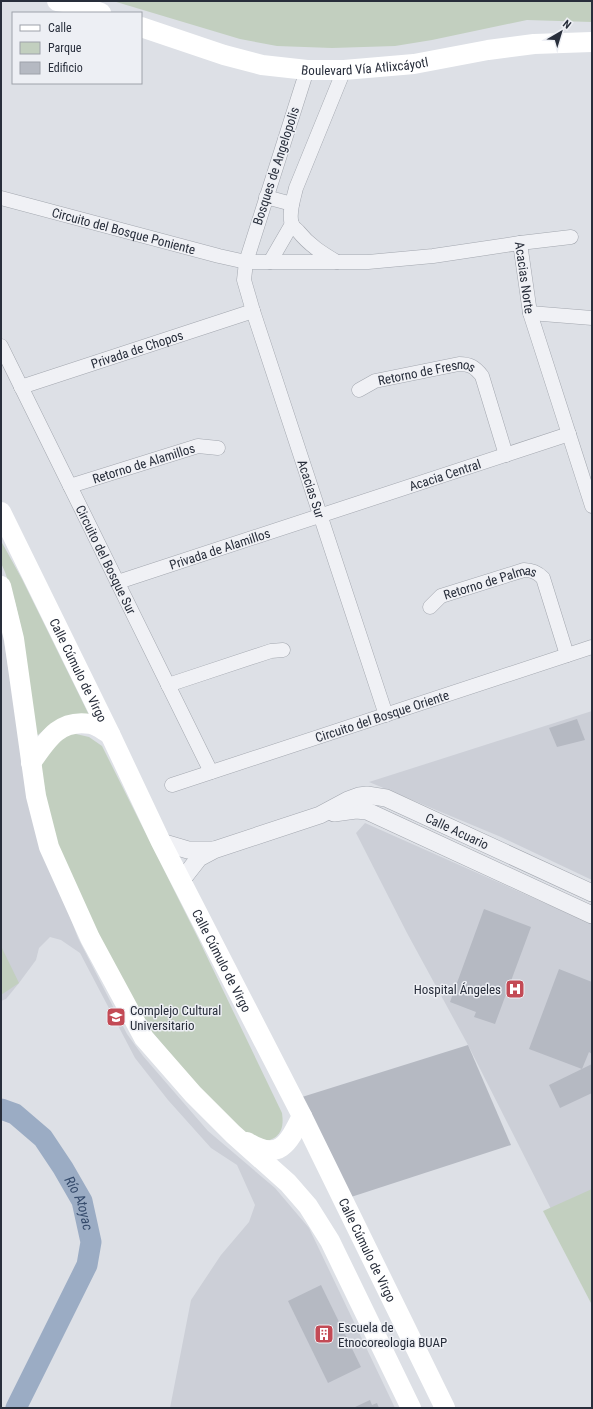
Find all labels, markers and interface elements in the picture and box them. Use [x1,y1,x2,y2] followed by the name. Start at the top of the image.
[12,12,142,84] legend
[541,12,581,52] north arrow
[560,17,574,32] text: N
[48,21,72,35] text: Calle
[48,41,82,55] text: Parque
[300,54,429,78] street label: Boulevard Vía Atlixcáyotl
[48,61,83,75] text: Edificio
[250,105,302,227] street label: Bosques de Angelopolis
[50,204,197,257] street label: Circuito del Bosque Poniente
[512,241,538,315] street label: Acacias Norte
[89,327,185,371] street label: Privada de Chopos
[376,356,478,388] street label: Retorno de Fresnos
[90,440,197,486] street label: Retorno de Alamillos
[407,456,483,493] street label: Acacia Central
[295,457,328,520] street label: Acacias Sur
[73,502,139,617] street label: Circuito del Bosque Sur
[167,525,272,572] street label: Privada de Alamillos
[442,562,539,602] street label: Retorno de Palmas
[47,616,110,724] street label: Calle Cúmulo de Virgo
[313,687,451,745] street label: Circuito del Bosque Oriente
[423,810,491,852] street label: Calle Acuario
[189,907,255,1014] street label: Calle Cúmulo de Virgo
[504,978,526,1000] hospital icon: Hospital Ángeles
[414,982,501,997] place label: Hospital Ángeles
[130,1003,221,1033] place label: Complejo Cultural Universitario
[105,1006,127,1028] school or university icon: Complejo Cultural Universitario
[61,1173,96,1232] water label: Río Atoyac
[336,1196,399,1304] street label: Calle Cúmulo de Virgo
[338,1320,447,1350] place label: Escuela de Etnocoreologia BUAP
[313,1323,335,1345] building icon: Escuela de Etnocoreologia BUAP

